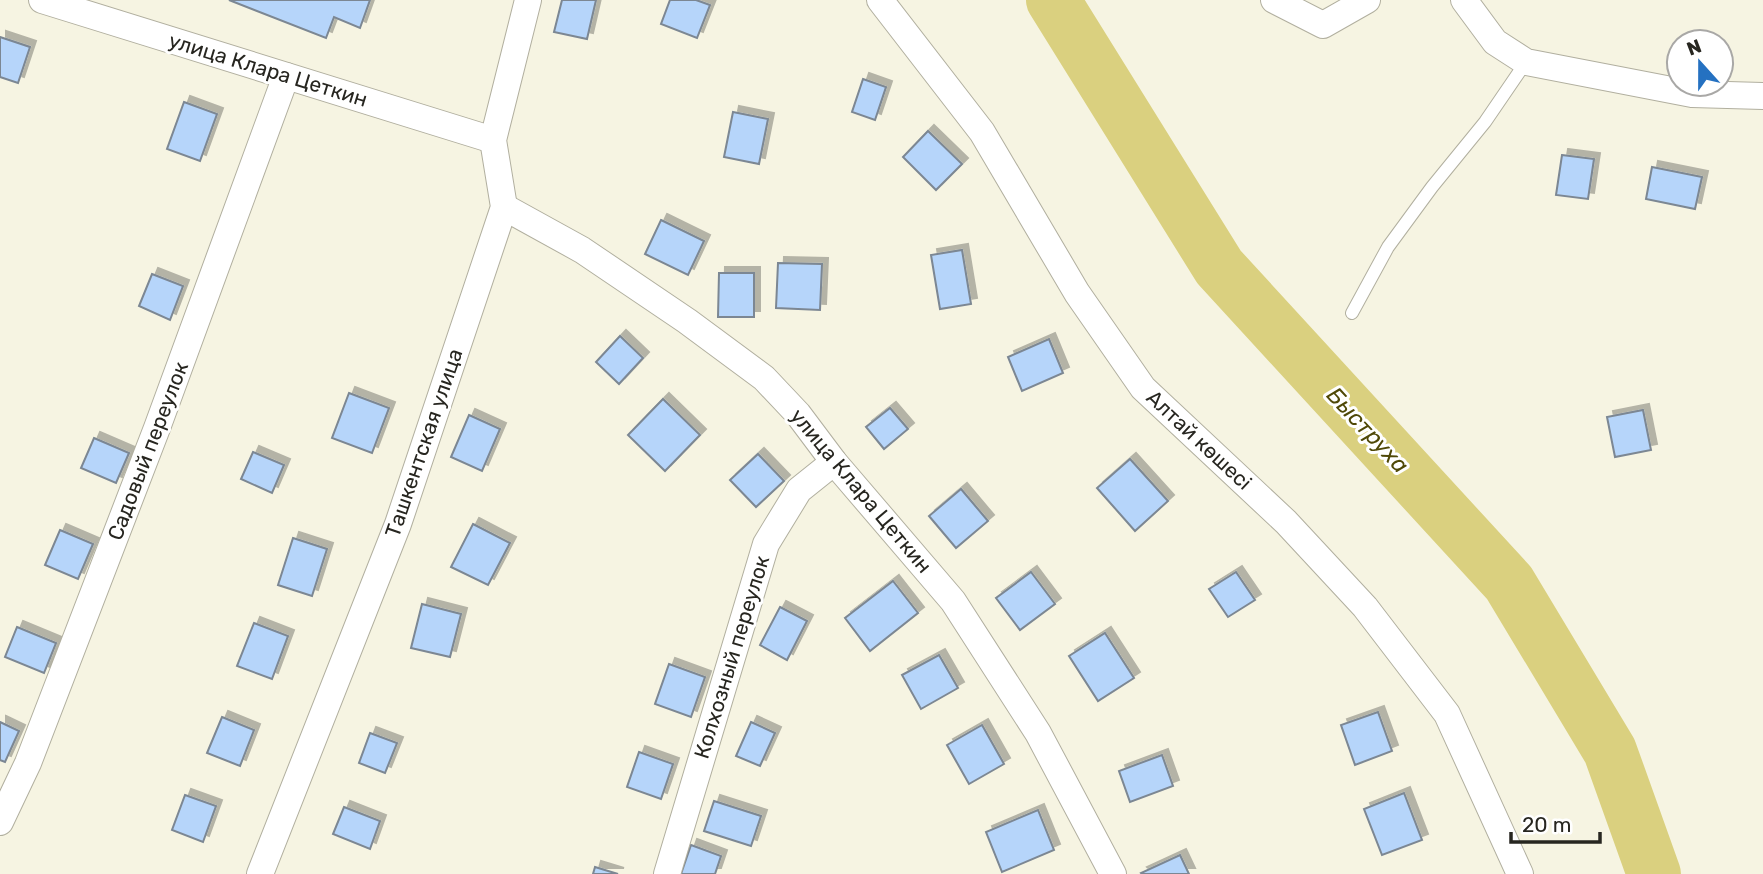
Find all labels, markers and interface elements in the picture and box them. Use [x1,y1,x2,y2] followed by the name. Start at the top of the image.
[166,27,371,112] street label: улица Клара Цеткин
[1665,28,1735,98] north arrow
[1684,34,1705,61] text: N
[380,345,468,540] street label: Ташкентская улица
[102,358,193,544] street label: Садовый переулок
[1321,381,1415,479] water label: Быструха
[1142,385,1257,495] street label: Алтай көшесі
[785,403,937,578] street label: улица Клара Цеткин
[689,552,774,761] street label: Колхозный переулок
[1511,800,1600,844] scale bar
[1522,812,1571,837] text: 20 m

